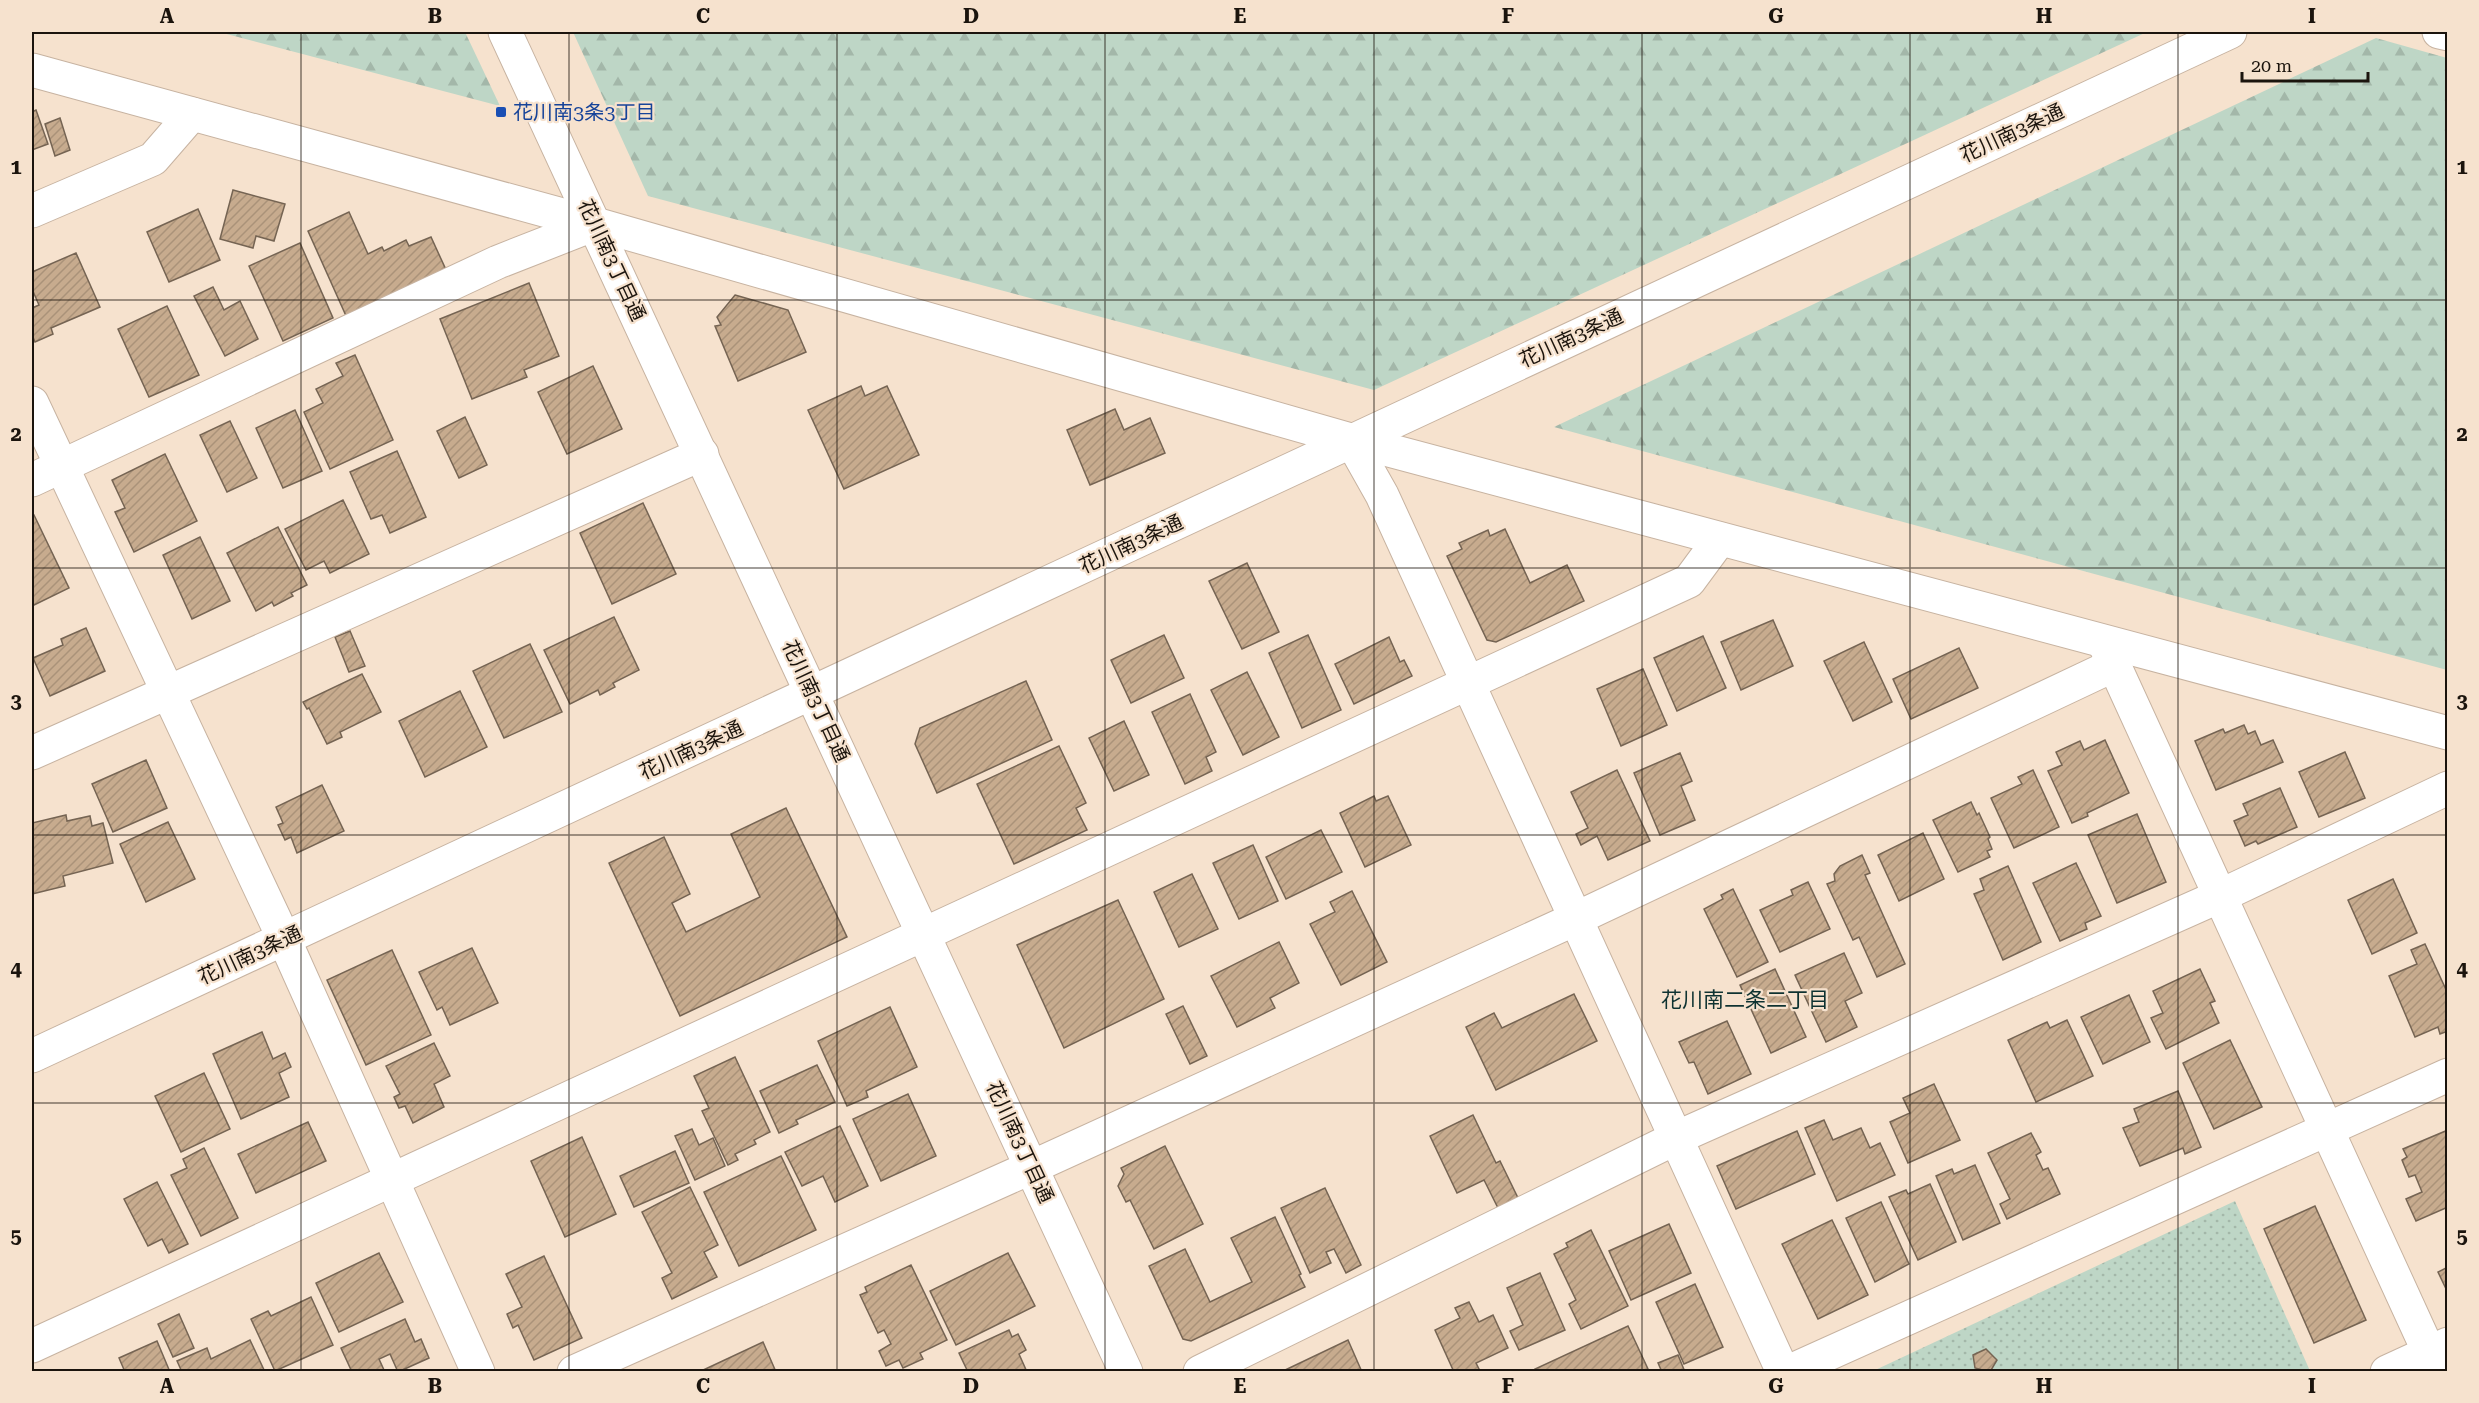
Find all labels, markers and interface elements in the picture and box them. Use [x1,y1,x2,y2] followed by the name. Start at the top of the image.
[160,4,175,28] text: A
[428,4,442,28] text: B
[696,4,710,28] text: C
[963,4,979,28] text: D
[1234,4,1247,28] text: E
[1502,4,1514,28] text: F
[1768,4,1784,28] text: G
[2036,4,2052,28] text: H
[2308,4,2316,28] text: I
[2242,45,2368,83] scale bar
[2251,55,2292,76] text: 20 m
[1957,99,2067,167] street label: 花川南3条通
[513,100,655,124] place label: 花川南3条3丁目
[494,105,508,119] marker: 花川南3条3丁目
[10,155,22,179] text: 1
[2456,155,2468,179] text: 1
[573,195,651,325] street label: 花川南3丁目通
[1516,304,1626,372] street label: 花川南3条通
[10,422,22,446] text: 2
[2456,422,2468,446] text: 2
[1076,510,1186,578] street label: 花川南3条通
[777,636,855,766] street label: 花川南3丁目通
[10,689,22,713] text: 3
[2456,689,2468,713] text: 3
[636,716,746,784] street label: 花川南3条通
[195,921,305,989] street label: 花川南3条通
[10,957,22,981] text: 4
[2456,957,2468,981] text: 4
[1661,988,1829,1012] district label: 花川南二条二丁目
[981,1077,1059,1207] street label: 花川南3丁目通
[10,1224,22,1248] text: 5
[2456,1224,2468,1248] text: 5
[160,1374,175,1398] text: A
[428,1374,442,1398] text: B
[696,1374,710,1398] text: C
[963,1374,979,1398] text: D
[1234,1374,1247,1398] text: E
[1502,1374,1514,1398] text: F
[1768,1374,1784,1398] text: G
[2036,1374,2052,1398] text: H
[2308,1374,2316,1398] text: I

